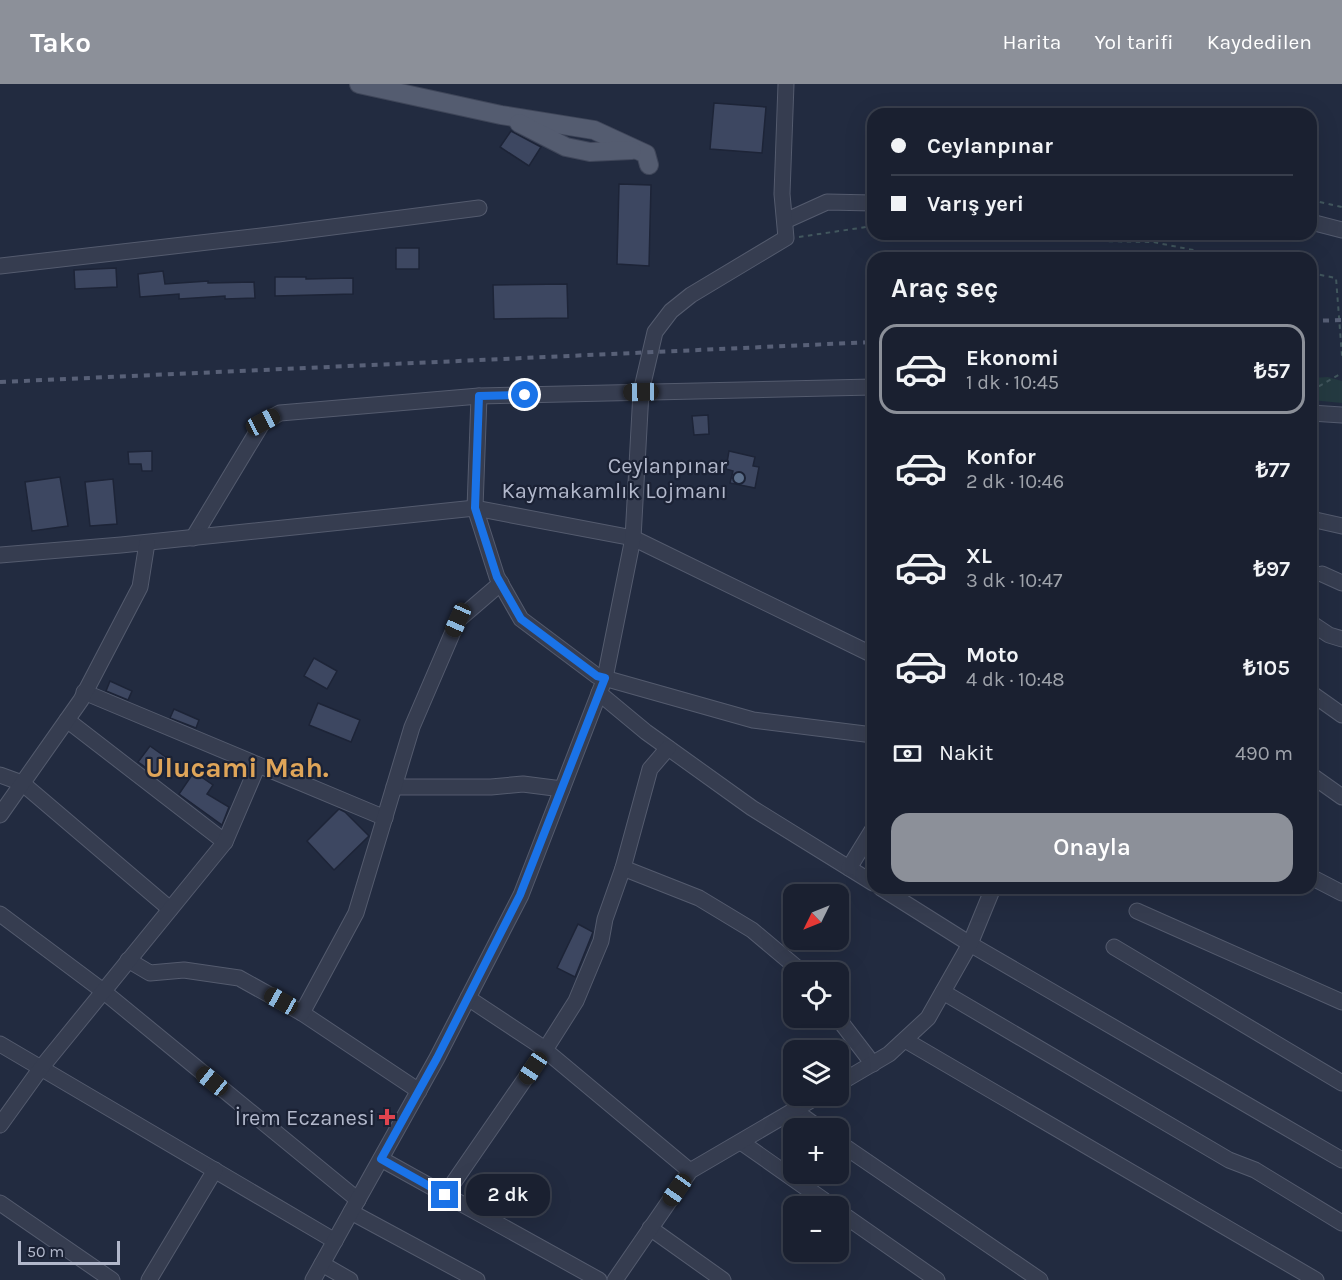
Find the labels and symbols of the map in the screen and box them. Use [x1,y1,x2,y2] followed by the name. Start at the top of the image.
[511,381,538,408] route start
[623,383,659,401] car
[243,406,283,438] car
[501,453,727,504] place label: Ceylanpınar Kaymakamlık Lojmanı
[732,471,746,485] marker: Ceylanpınar Kaymakamlık Lojmanı
[442,600,474,640] car
[145,751,329,784] district label: Ulucami Mah.
[783,884,849,950] north arrow
[261,984,301,1018] car
[515,1048,551,1088] car
[192,1063,232,1099] car
[235,1105,375,1131] place label: İrem Eczanesi
[380,1110,394,1124] marker: İrem Eczanesi
[659,1170,695,1210] car
[466,1174,550,1216] callout: 2 dk
[431,1181,458,1208] route end
[18,1238,120,1266] scale bar

